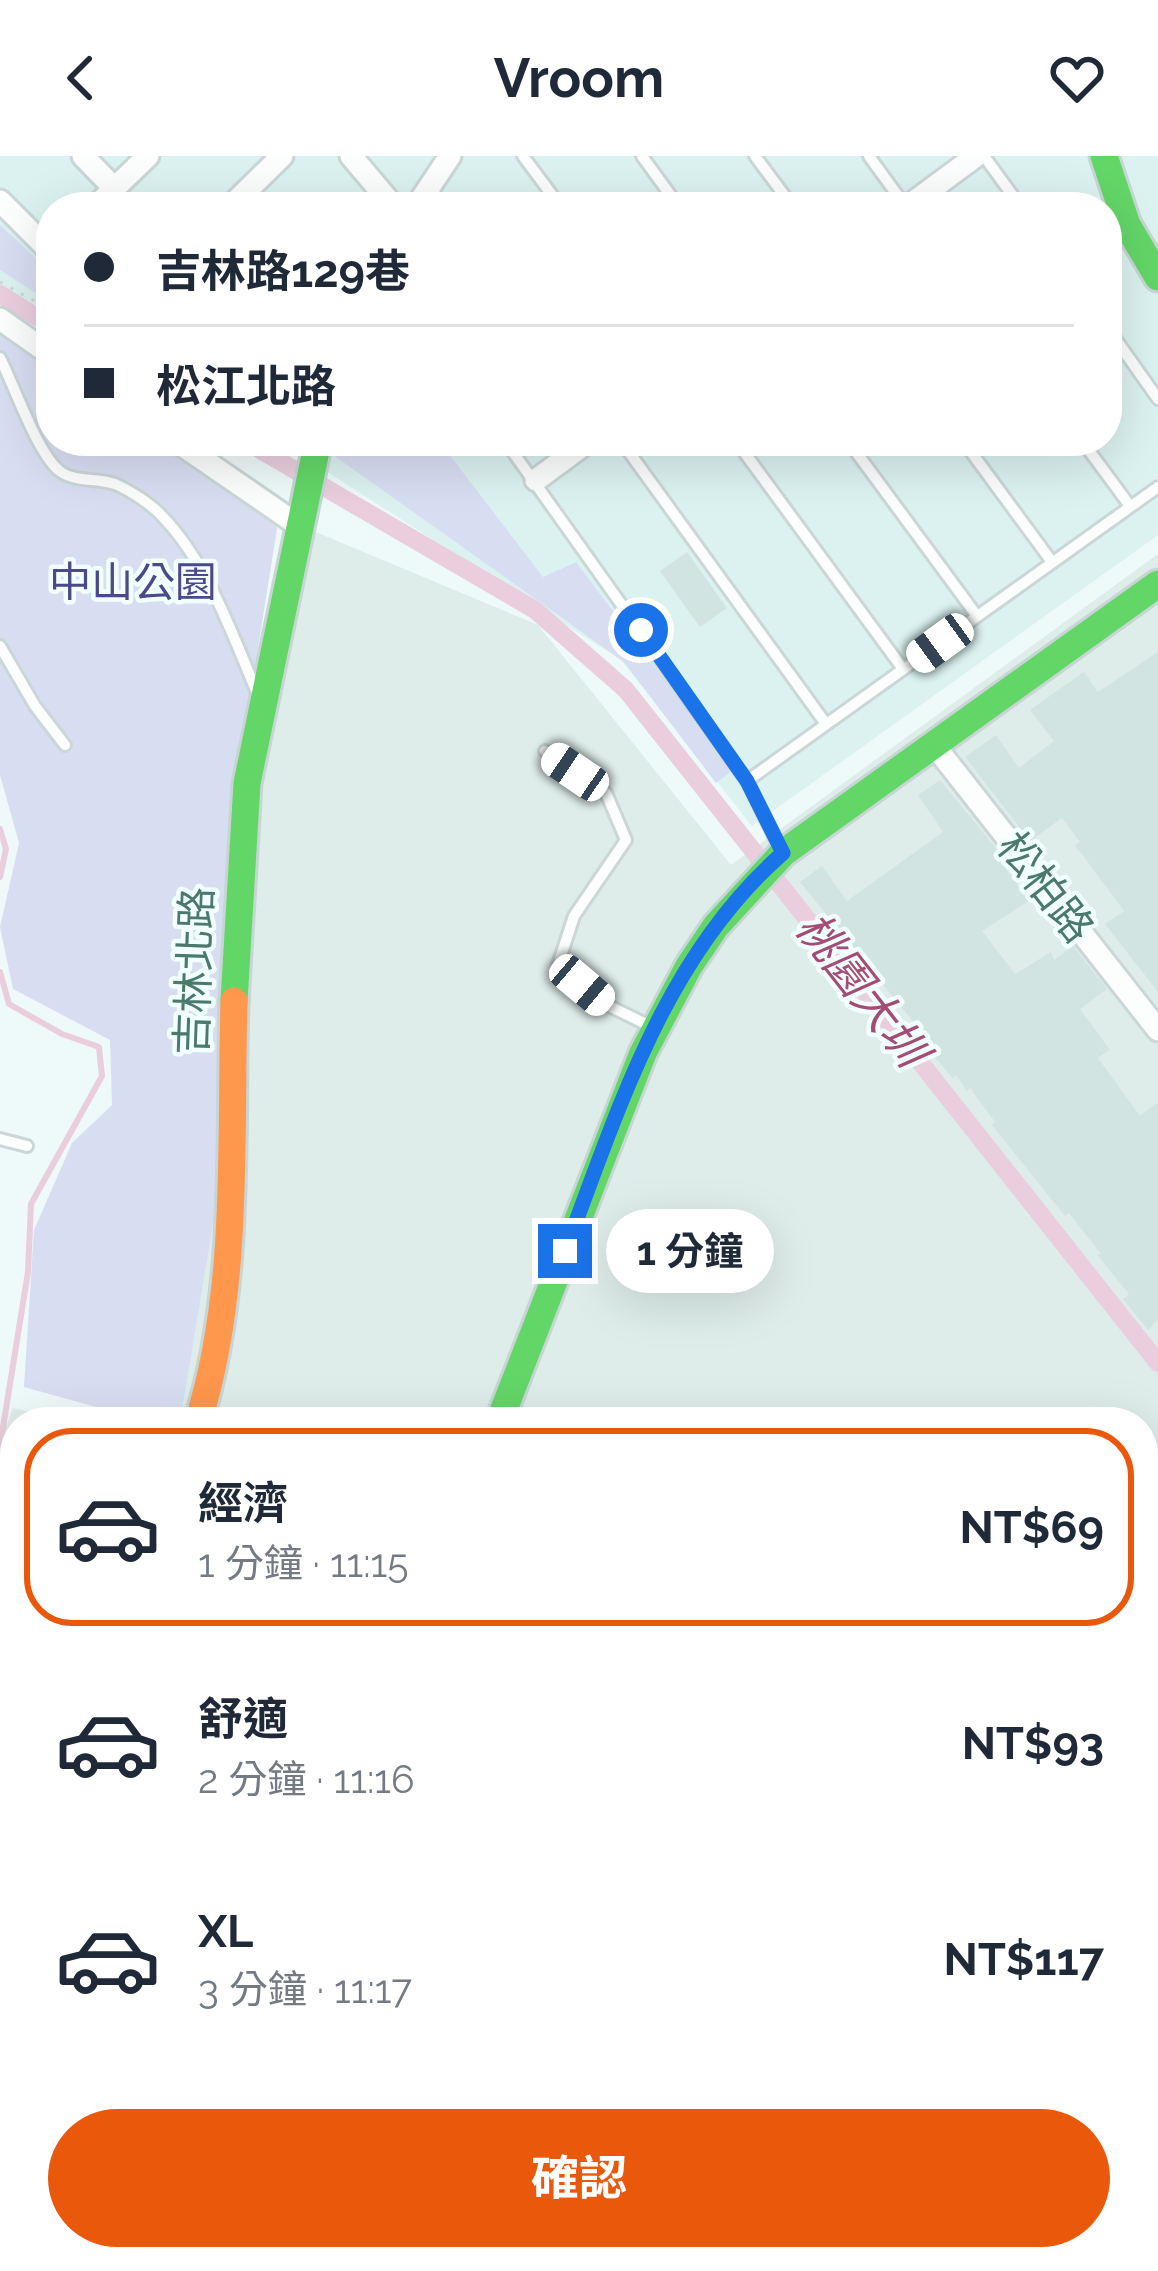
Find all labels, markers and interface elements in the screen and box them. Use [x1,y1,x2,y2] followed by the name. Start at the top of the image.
[48,45,114,111] icon: back
[1044,45,1110,111] icon: heart
[494,46,664,110] text: Vroom
[156,245,410,298] text: 吉林路129巷
[156,360,336,413] text: 松江北路
[49,558,217,607] park label: 中山公園
[614,603,668,657] route start
[900,607,980,679] car
[535,737,615,807] car
[988,823,1104,952] street label: 松柏路
[167,886,222,1056] street label: 吉林北路
[785,902,942,1081] water label: 桃園大圳
[543,948,621,1022] car
[607,1209,775,1293] callout: 1 分鐘
[538,1224,592,1278] route end
[637,1228,743,1274] text: 1 分鐘
[54,1473,162,1581] icon: car
[198,1477,288,1530] text: 經濟
[959,1501,1104,1554] text: NT$69
[198,1540,409,1586] text: 1 分鐘 · 11:15
[54,1689,162,1797] icon: car
[198,1693,288,1746] text: 舒適
[962,1717,1104,1770] text: NT$93
[198,1756,414,1802] text: 2 分鐘 · 11:16
[54,1905,162,2013] icon: car
[198,1905,253,1958] text: XL
[944,1933,1104,1986] text: NT$117
[198,1966,412,2012] text: 3 分鐘 · 11:17
[48,2109,1110,2247] button: 確認

